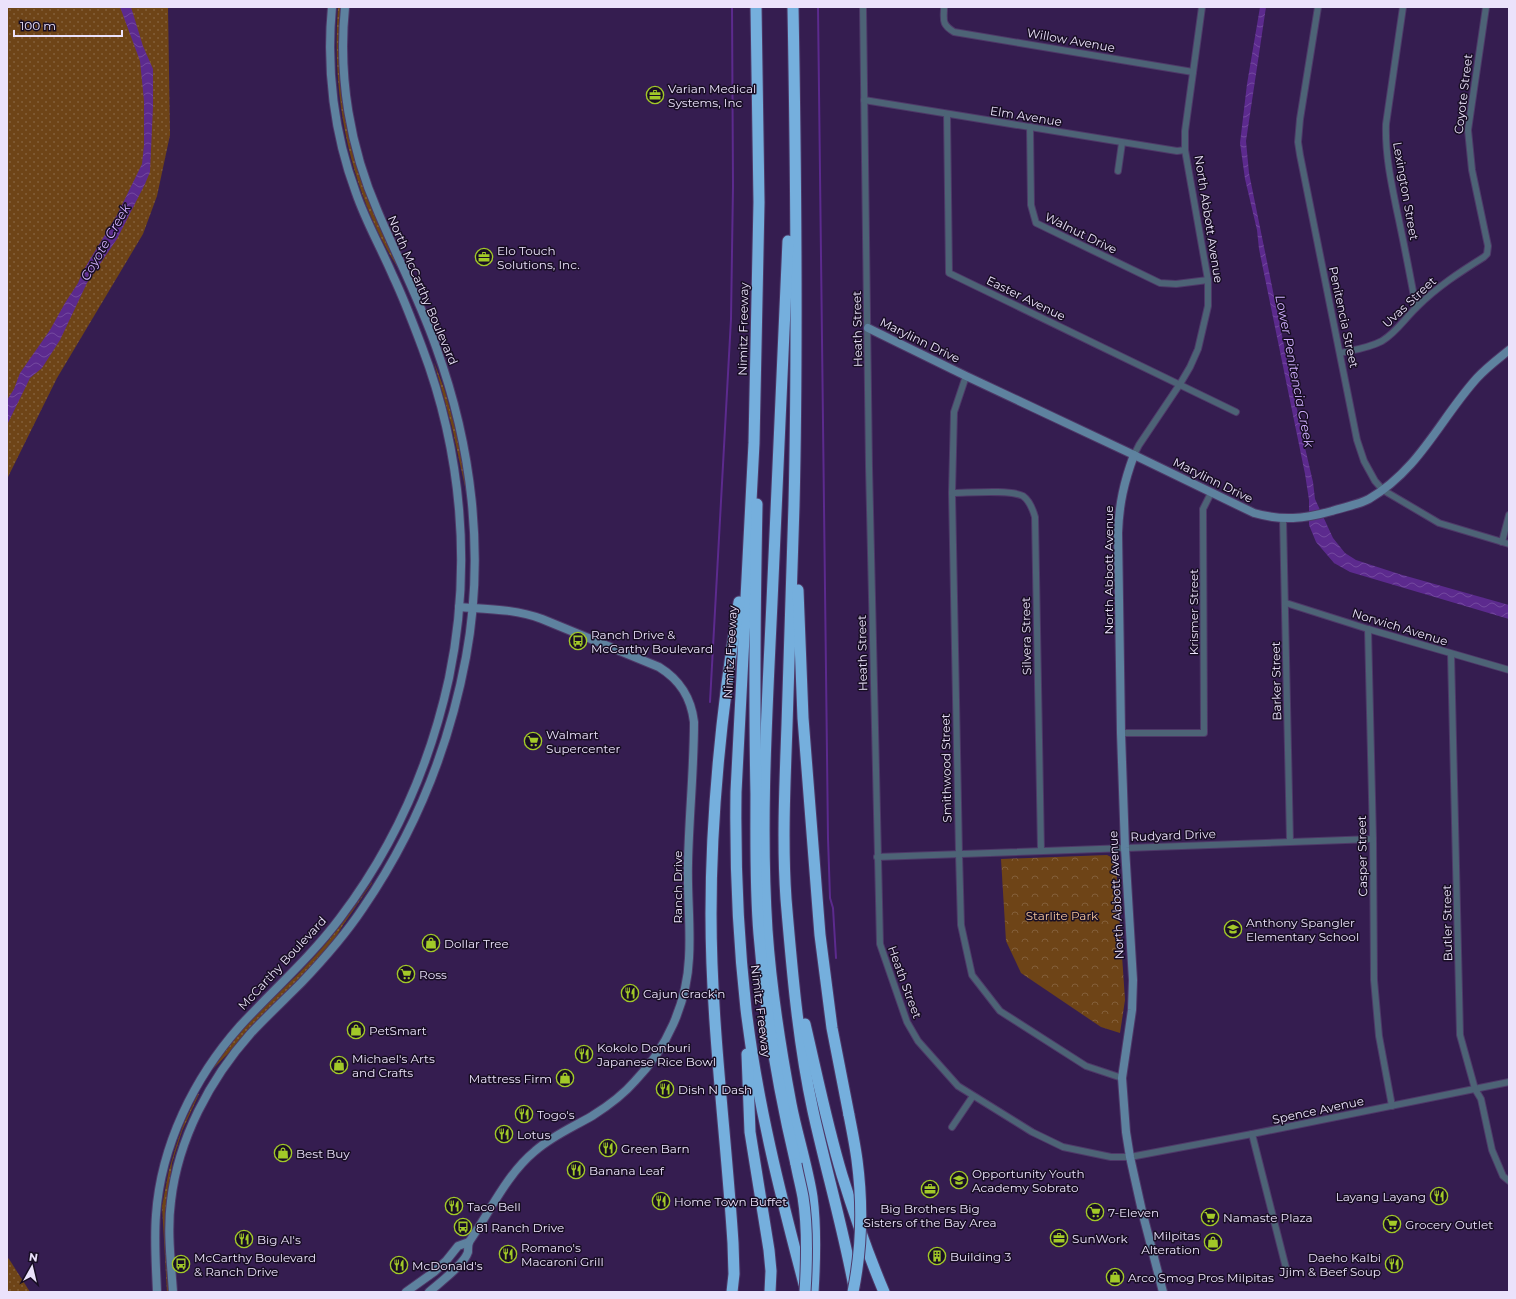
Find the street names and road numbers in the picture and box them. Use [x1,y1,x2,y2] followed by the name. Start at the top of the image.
[1026,25,1116,55] street label: Willow Avenue
[1451,53,1475,135] street label: Coyote Street
[989,103,1063,129] street label: Elm Avenue
[1390,141,1422,242] street label: Lexington Street
[1192,154,1226,284] street label: North Abbott Avenue
[1042,209,1120,257] street label: Walnut Drive
[385,213,461,367] street label: North McCarthy Boulevard
[1326,265,1362,369] street label: Penitencia Street
[984,272,1068,324] street label: Easter Avenue
[1379,273,1439,331] street label: Uvas Street
[735,282,751,376] street label: Nimitz Freeway
[849,291,865,367] street label: Heath Street
[878,314,962,366] street label: Marylinn Drive
[1171,454,1255,506] street label: Marylinn Drive
[1101,506,1116,634] street label: North Abbott Avenue
[1186,569,1201,655] street label: Krismer Street
[1018,597,1034,675] street label: Silvera Street
[720,605,740,699] street label: Nimitz Freeway
[1350,605,1450,649] street label: Norwich Avenue
[854,615,870,691] street label: Heath Street
[1268,641,1284,721] street label: Barker Street
[938,713,954,823] street label: Smithwood Street
[1354,815,1370,897] street label: Casper Street
[1130,826,1216,844] street label: Rudyard Drive
[1105,830,1127,960] street label: North Abbott Avenue
[670,850,685,924] street label: Ranch Drive
[1439,884,1455,961] street label: Butler Street
[235,913,329,1013] street label: McCarthy Boulevard
[885,944,925,1021] street label: Heath Street
[748,964,774,1059] street label: Nimitz Freeway
[1271,1093,1365,1127] street label: Spence Avenue

